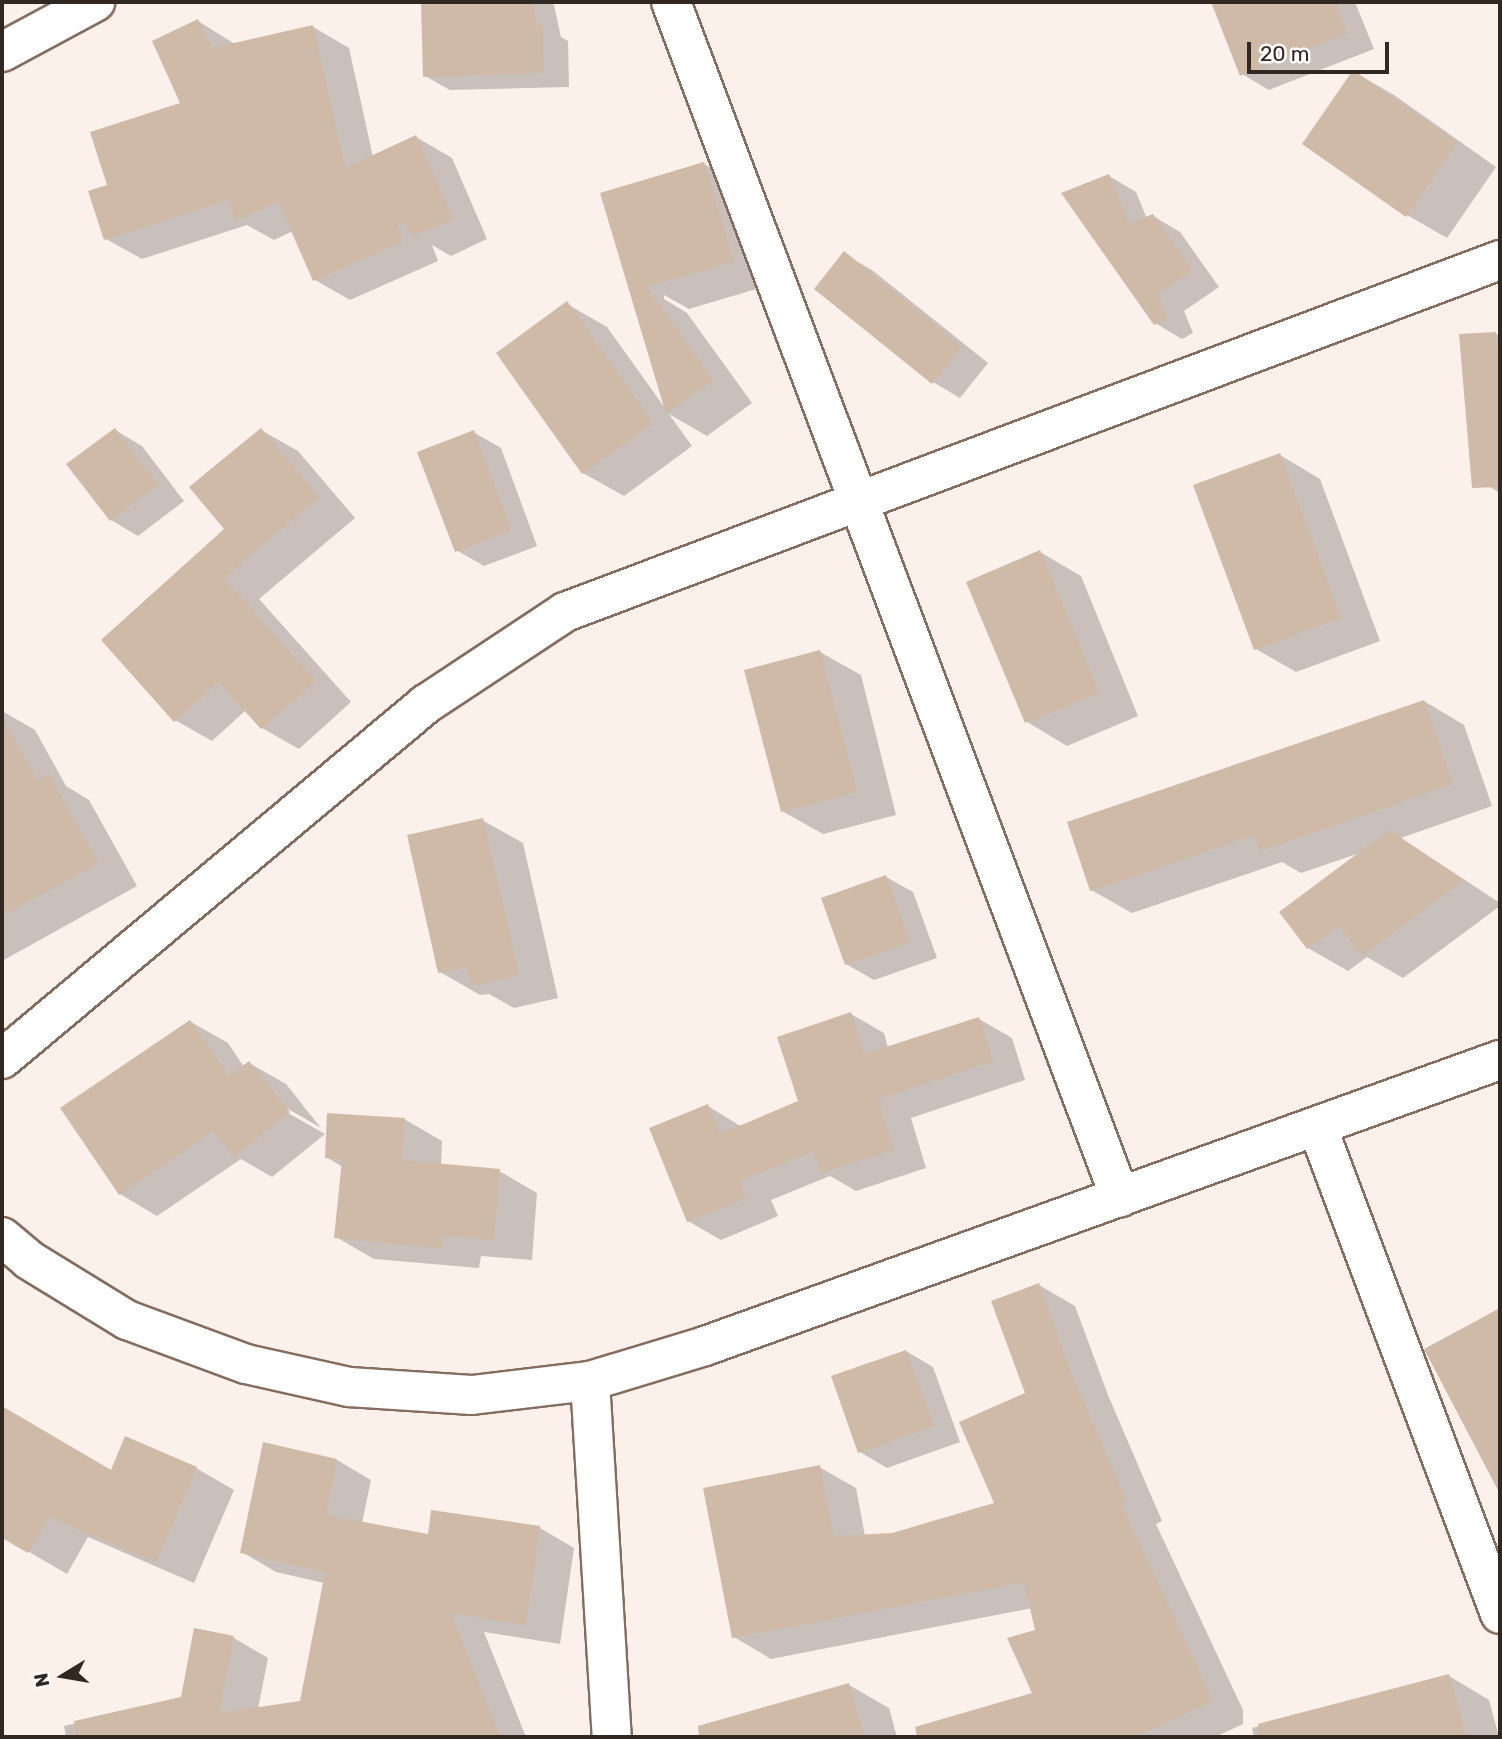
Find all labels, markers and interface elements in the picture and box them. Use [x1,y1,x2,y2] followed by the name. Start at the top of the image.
[1250,28,1392,72] scale bar
[1260,41,1309,66] text: 20 m
[28,1641,98,1711] north arrow
[29,1671,54,1689] text: N

